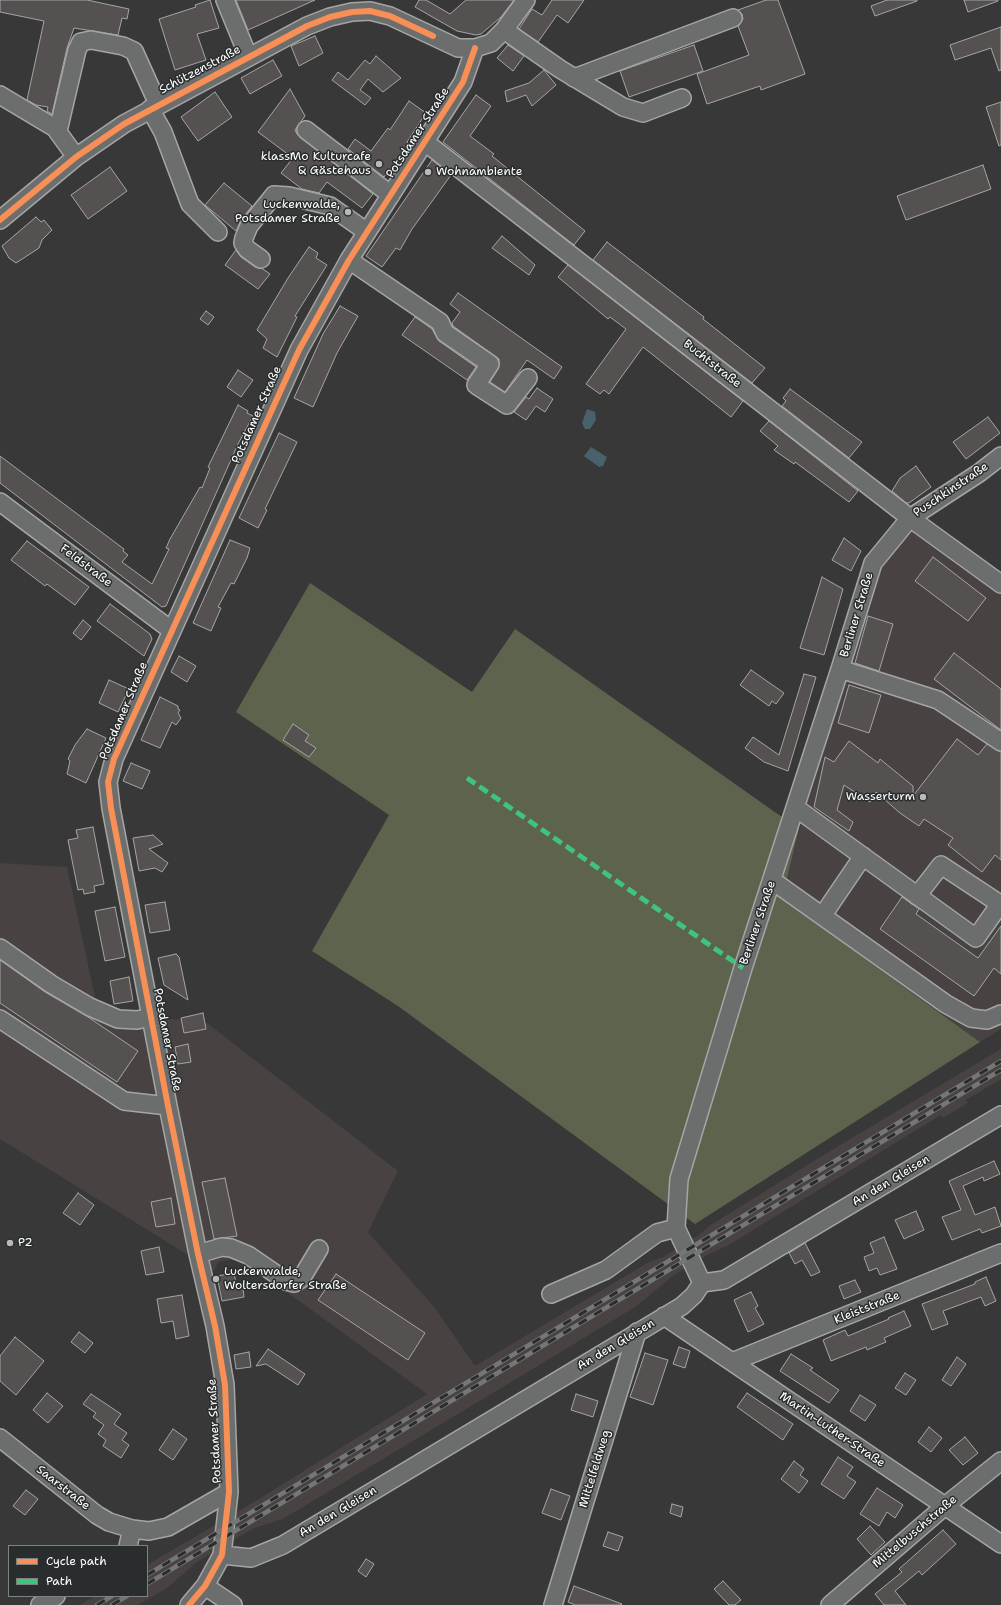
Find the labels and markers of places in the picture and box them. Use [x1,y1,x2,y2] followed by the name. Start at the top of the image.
[261,150,371,178] place label: klassMo Kulturcafe & Gästehaus
[374,159,384,169] marker: klassMo Kulturcafe & Gästehaus
[436,165,522,179] place label: Wohnambiente
[423,167,433,177] marker: Wohnambiente
[235,198,340,226] place label: Luckenwalde, Potsdamer Straße
[343,207,353,217] marker: Luckenwalde, Potsdamer Straße
[846,790,915,804] place label: Wasserturm
[918,792,928,802] marker: Wasserturm
[18,1236,33,1250] place label: P2
[5,1238,15,1248] marker: P2
[224,1265,347,1293] place label: Luckenwalde, Woltersdorfer Straße
[211,1274,221,1284] marker: Luckenwalde, Woltersdorfer Straße

